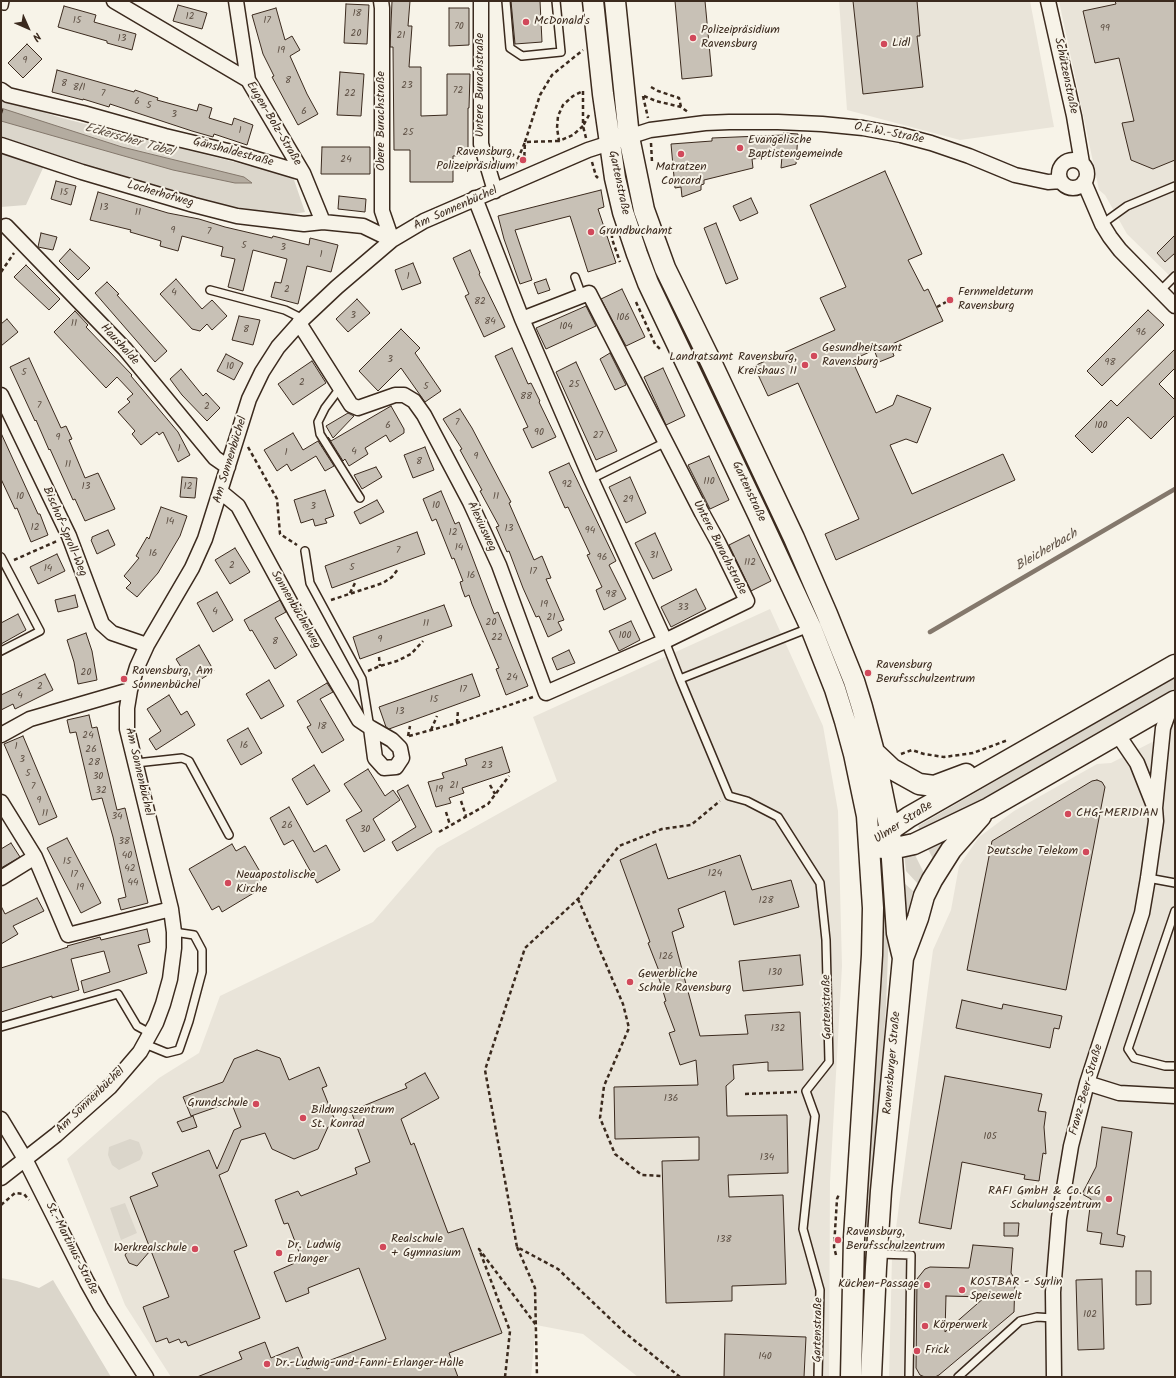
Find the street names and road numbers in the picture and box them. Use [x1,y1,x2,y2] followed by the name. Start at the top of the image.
[474,33,488,137] street label: Untere Burachstraße
[1050,37,1080,115] street label: Schützenstraße
[375,71,389,171] street label: Obere Burachstraße
[242,79,304,169] street label: Eugen-Bolz-Straße
[853,120,925,148] street label: O.E.W.-Straße
[191,135,275,171] street label: Gänshaldestraße
[604,150,632,216] street label: Gartenstraße
[125,179,195,211] street label: Locherhofweg
[412,184,500,234] street label: Am Sonnenbüchel
[97,321,141,369] street label: Haushalde
[211,415,251,505] street label: Am Sonnenbüchel
[728,459,768,525] street label: Gartenstraße
[39,485,89,579] street label: Bischof-Sproll-Weg
[689,498,749,598] street label: Untere Burachstraße
[463,500,499,554] street label: Alexiusweg
[267,568,323,652] street label: Sonnenbüchelweg
[121,726,155,818] street label: Am Sonnenbüchel
[872,799,936,847] street label: Ulmer Straße
[820,974,836,1040] street label: Gartenstraße
[881,1011,905,1115] street label: Ravensburger Straße
[1067,1043,1107,1137] street label: Franz-Beer-Straße
[54,1064,128,1138] street label: Am Sonnenbüchel
[41,1200,101,1298] street label: St.-Martinus-Straße
[811,1297,827,1363] street label: Gartenstraße

